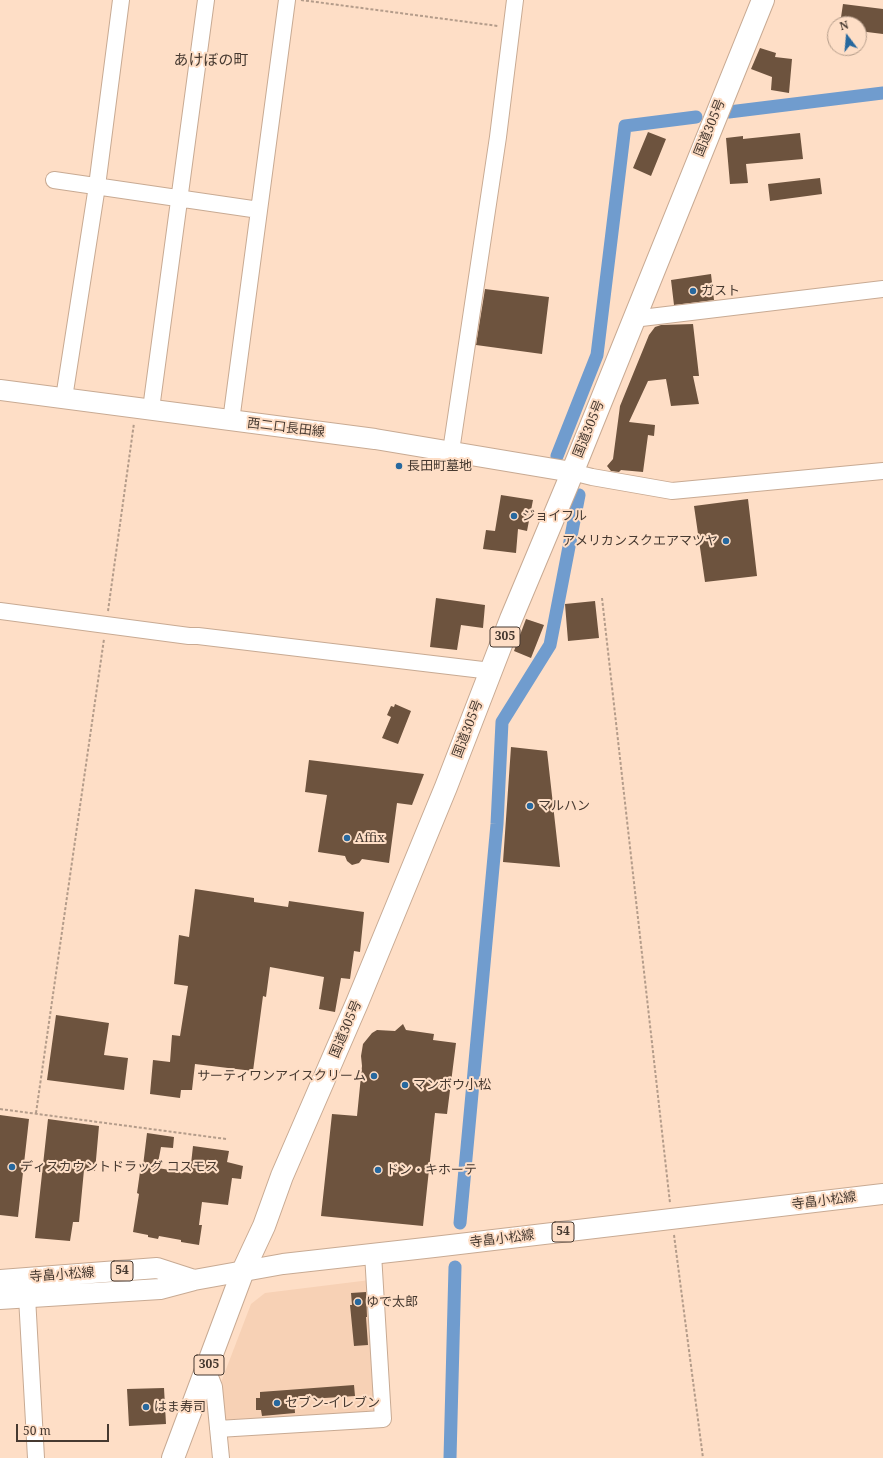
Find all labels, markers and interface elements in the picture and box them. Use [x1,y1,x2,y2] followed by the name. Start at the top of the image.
[827,16,867,56] north arrow
[838,17,850,33] text: N
[174,52,248,70] district label: あけぼの町
[691,97,729,159] street label: 国道305号
[701,283,740,299] place label: ガスト
[688,286,698,296] marker: ガスト
[570,398,608,460] street label: 国道305号
[246,416,326,440] street label: 西二口長田線
[407,458,472,474] place label: 長田町墓地
[394,461,404,471] marker: 長田町墓地
[522,508,587,524] place label: ジョイフル
[509,511,519,521] marker: ジョイフル
[562,533,718,549] place label: アメリカンスクエアマツヤ
[721,536,731,546] marker: アメリカンスクエアマツヤ
[490,627,520,647] road number: 305
[450,698,486,760] street label: 国道305号
[538,798,590,814] place label: マルハン
[525,801,535,811] marker: マルハン
[355,830,385,846] place label: Affix
[342,833,352,843] marker: Affix
[327,998,365,1060] street label: 国道305号
[197,1068,366,1084] place label: サーティワンアイスクリーム
[369,1071,379,1081] marker: サーティワンアイスクリーム
[413,1077,491,1093] place label: マンボウ小松
[400,1080,410,1090] marker: マンボウ小松
[20,1159,218,1175] place label: ディスカウントドラッグ コスモス
[7,1162,17,1172] marker: ディスカウントドラッグ コスモス
[386,1162,477,1178] place label: ドン・キホーテ
[373,1165,383,1175] marker: ドン・キホーテ
[791,1189,857,1213] street label: 寺畠小松線
[552,1222,574,1242] road number: 54
[469,1227,535,1251] street label: 寺畠小松線
[111,1261,133,1281] road number: 54
[29,1265,95,1285] street label: 寺畠小松線
[366,1294,418,1310] place label: ゆで太郎
[353,1297,363,1307] marker: ゆで太郎
[194,1355,224,1375] road number: 305
[285,1395,380,1411] place label: セブン-イレブン
[272,1398,282,1408] marker: セブン-イレブン
[154,1399,206,1415] place label: はま寿司
[141,1402,151,1412] marker: はま寿司
[18,1416,111,1442] scale bar
[23,1422,51,1439] text: 50 m

